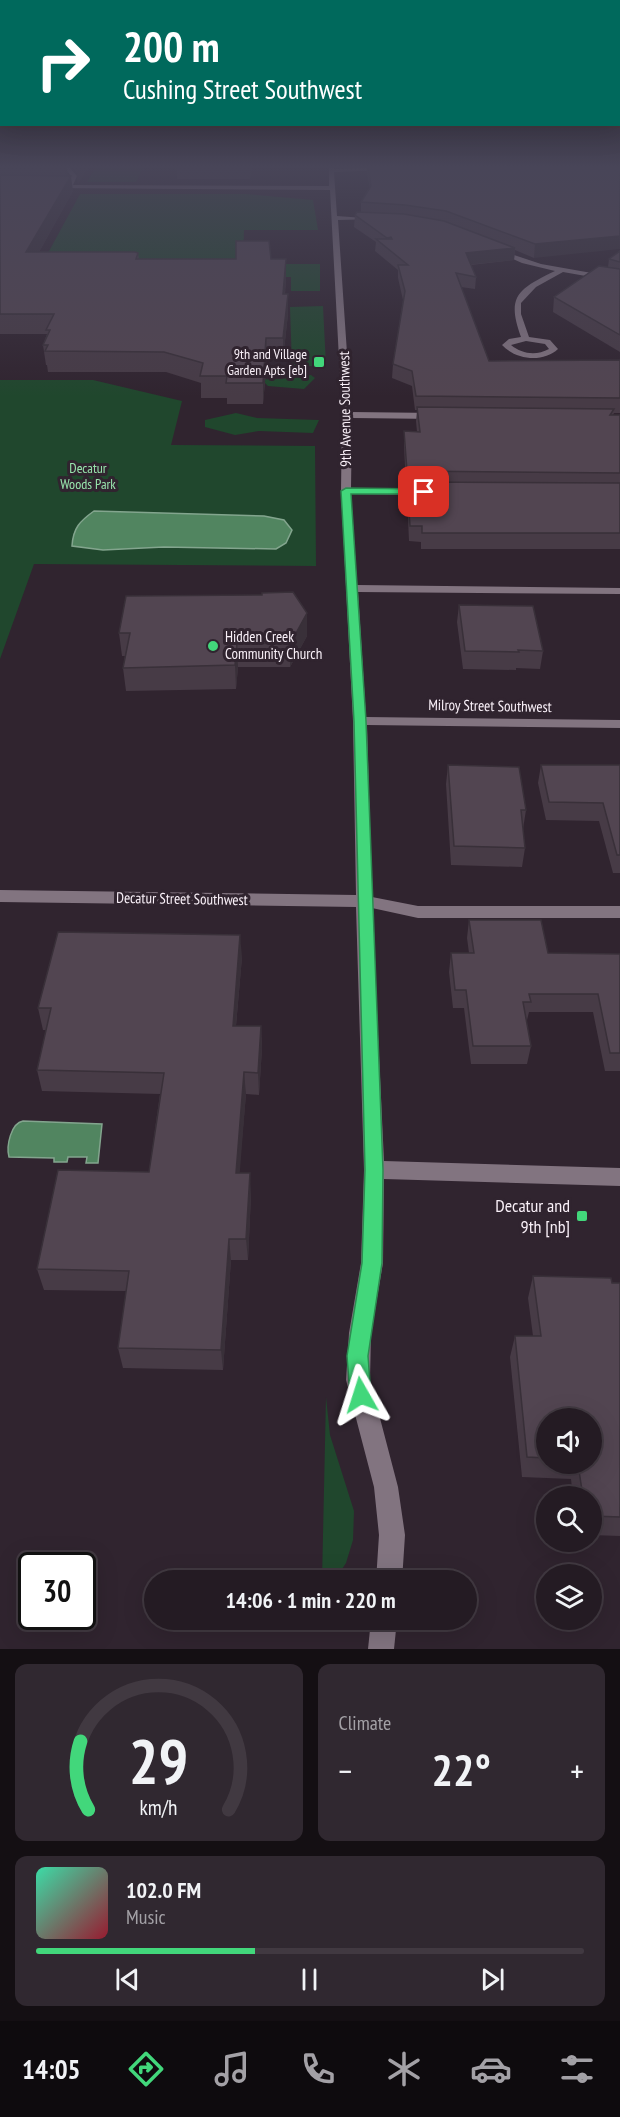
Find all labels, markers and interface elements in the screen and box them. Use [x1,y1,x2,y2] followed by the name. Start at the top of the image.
[123,19,220,74] text: 200 m
[24,24,102,102] icon: right
[123,72,362,106] text: Cushing Street Southwest
[227,345,307,379] place label: 9th and Village Garden Apts [eb]
[334,351,355,467] street label: 9th Avenue Southwest
[312,355,326,369] marker: 9th and Village Garden Apts [eb]
[60,459,116,493] park label: Decatur Woods Park
[398,466,449,517] pin
[407,475,440,508] icon: arrive
[225,627,322,663] place label: Hidden Creek Community Church
[206,639,220,653] marker: Hidden Creek Community Church
[428,695,552,716] street label: Milroy Street Southwest
[116,888,248,909] street label: Decatur Street Southwest
[495,1194,570,1238] place label: Decatur and 9th [nb]
[575,1209,589,1223] marker: Decatur and 9th [nb]
[329,1363,393,1427] position arrow
[536,1408,602,1630] map controls
[536,1408,602,1474] button: sound
[536,1486,602,1552] button: search
[18,1552,96,1630] speed limit sign: 30
[536,1564,602,1630] button: layers
[225,1586,396,1614] text: 14:06 · 1 min · 220 m
[339,1710,391,1736] text: Climate
[129,1720,189,1801] text: 29
[432,1740,491,1798] text: 22°
[339,1749,352,1792] text: −
[570,1749,584,1792] text: +
[140,1793,178,1821] text: km/h
[126,1876,201,1904] text: 102.0 FM
[126,1904,166,1930] text: Music
[111,1963,144,1996] icon: previous
[293,1963,326,1996] icon: pause
[476,1963,509,1996] icon: next
[125,2048,167,2090] icon: directions
[211,2048,253,2090] icon: music
[297,2048,339,2090] icon: phone
[383,2048,425,2090] icon: climate
[470,2048,512,2090] icon: car
[556,2048,598,2090] icon: filters
[22,2052,81,2086] text: 14:05

